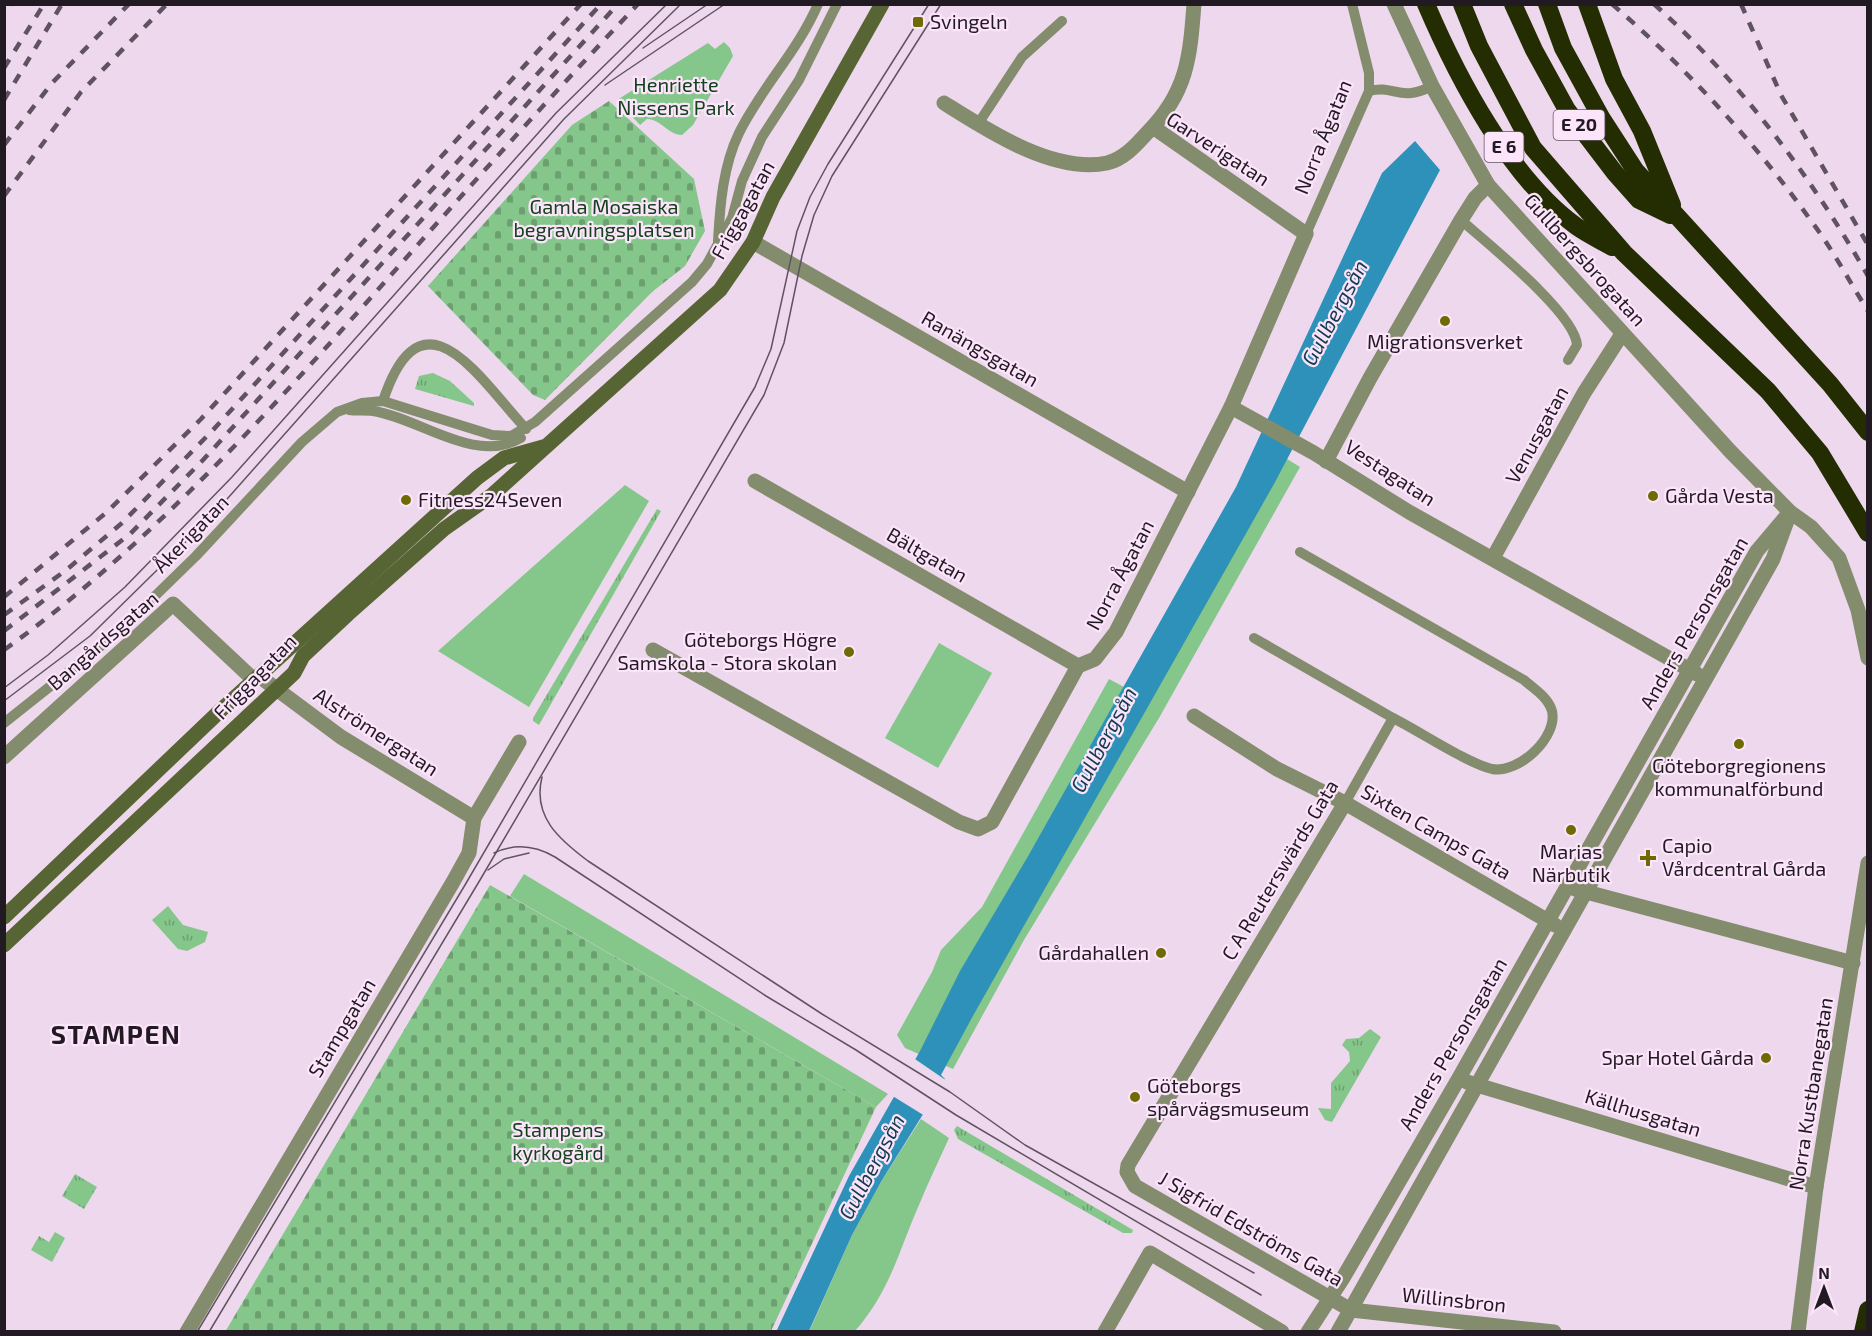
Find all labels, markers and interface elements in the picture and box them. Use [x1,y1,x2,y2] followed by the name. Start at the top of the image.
[930,9,1008,33] place label: Svingeln
[911,15,925,29] marker: Svingeln
[617,72,735,119] park label: Henriette Nissens Park
[1288,76,1356,197] street label: Norra Ågatan
[1163,106,1275,190] street label: Garverigatan
[1554,110,1604,140] road number: E 20
[1484,132,1524,162] road number: E 6
[705,156,779,263] street label: Friggagatan
[1520,188,1652,331] street label: Gullbergsbrogatan
[513,194,695,241] park label: Gamla Mosaiska begravningsplatsen
[1295,255,1372,369] water label: Gullbergsån
[918,305,1043,391] street label: Ranängsgatan
[1438,314,1452,328] marker: Migrationsverket
[1367,329,1523,353] place label: Migrationsverket
[1500,382,1573,487] street label: Venusgatan
[1341,434,1440,510] street label: Vestagatan
[1665,483,1774,507] place label: Gårda Vesta
[418,487,562,511] place label: Fitness24Seven
[1646,489,1660,503] marker: Gårda Vesta
[148,490,233,577] street label: Åkerigatan
[399,493,413,507] marker: Fitness24Seven
[1080,515,1158,634] street label: Norra Ågatan
[883,521,972,587] street label: Bältgatan
[1634,532,1752,713] street label: Anders Personsgatan
[42,586,163,695] street label: Bangårdsgatan
[618,627,837,674] place label: Göteborgs Högre Samskola - Stora skolan
[208,629,301,724] street label: Friggagatan
[842,645,856,659] marker: Göteborgs Högre Samskola - Stora skolan
[310,682,443,780] street label: Alströmergatan
[1064,682,1141,796] water label: Gullbergsån
[1732,737,1746,751] marker: Göteborgregionens kommunalförbund
[1652,753,1826,800] place label: Göteborgregionens kommunalförbund
[1216,775,1343,964] street label: C A Reuterswärds Gata
[1357,778,1516,884] street label: Sixten Camps Gata
[1564,823,1578,837] marker: Marias Närbutik
[1662,833,1826,880] place label: Capio Vårdcentral Gårda
[1532,839,1610,886] place label: Marias Närbutik
[1639,849,1657,867] marker: Capio Vårdcentral Gårda
[1038,940,1149,964] place label: Gårdahallen
[1154,946,1168,960] marker: Gårdahallen
[1393,953,1511,1134] street label: Anders Personsgatan
[302,974,380,1081] street label: Stampgatan
[1783,996,1837,1192] street label: Norra Kustbanegatan
[51,1018,181,1049] district label: STAMPEN
[1601,1045,1754,1069] place label: Spar Hotel Gårda
[1759,1051,1773,1065] marker: Spar Hotel Gårda
[1147,1073,1309,1120] place label: Göteborgs spårvägsmuseum
[1582,1083,1704,1141] street label: Källhusgatan
[1128,1090,1142,1104] marker: Göteborgs spårvägsmuseum
[832,1109,909,1223] water label: Gullbergsån
[512,1117,604,1164] park label: Stampens kyrkogård
[1155,1166,1348,1291] street label: J Sigfrid Edströms Gata
[1794,1258,1854,1318] north arrow
[1818,1263,1830,1282] text: N
[1401,1282,1507,1316] street label: Willinsbron

